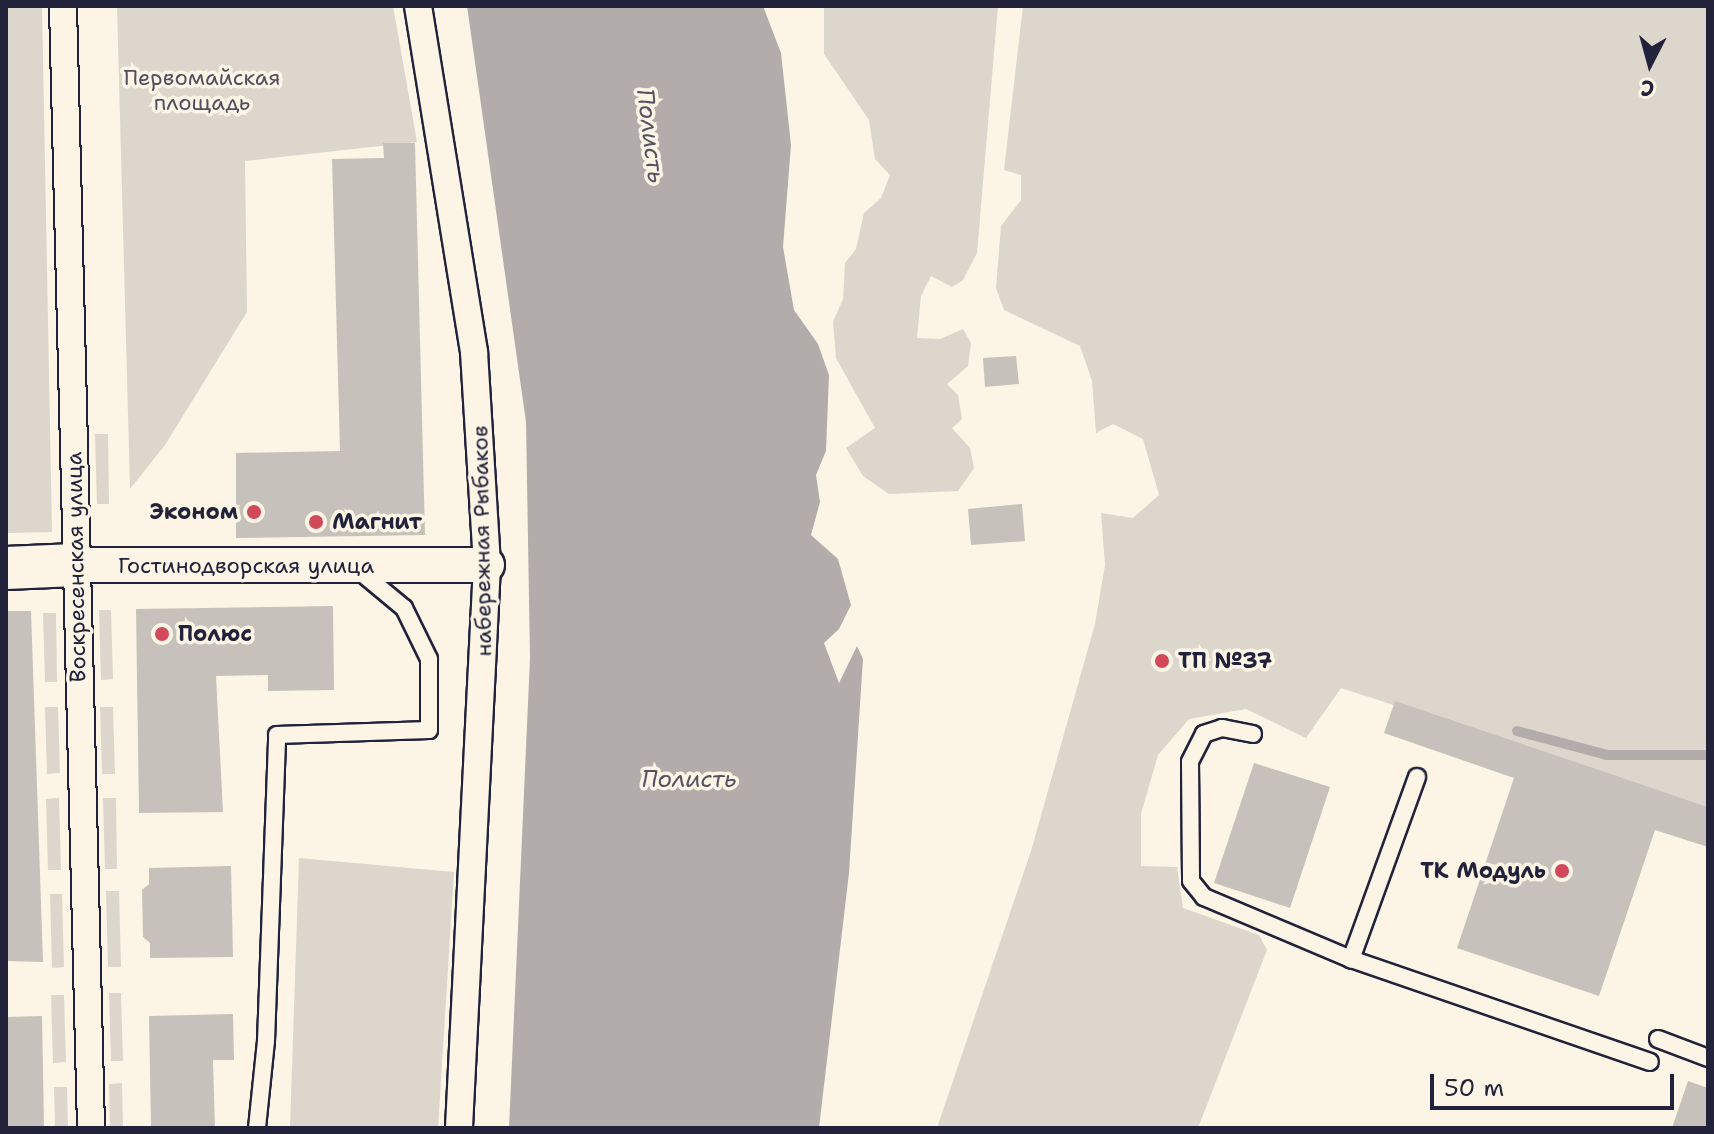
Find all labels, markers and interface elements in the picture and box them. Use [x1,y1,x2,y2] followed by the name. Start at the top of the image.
[1610,24,1690,104] north arrow
[123,64,281,116] park label: Первомайская площадь
[1639,73,1656,103] text: С
[630,87,670,185] water label: Полисть
[467,425,497,657] street label: набережная Рыбаков
[61,451,91,683] street label: Воскресенская улица
[150,499,238,525] place label: Эконом
[245,503,263,521] marker: Эконом
[332,509,422,535] place label: Магнит
[307,513,325,531] marker: Магнит
[118,553,374,579] street label: Гостинодворская улица
[178,621,252,647] place label: Полюс
[153,625,171,643] marker: Полюс
[1178,648,1272,674] place label: ТП №37
[1153,652,1171,670] marker: ТП №37
[642,766,736,794] water label: Полисть
[1420,858,1546,884] place label: ТК Модуль
[1553,862,1571,880] marker: ТК Модуль
[1434,1058,1678,1108] scale bar
[1444,1072,1504,1104] text: 50 m

